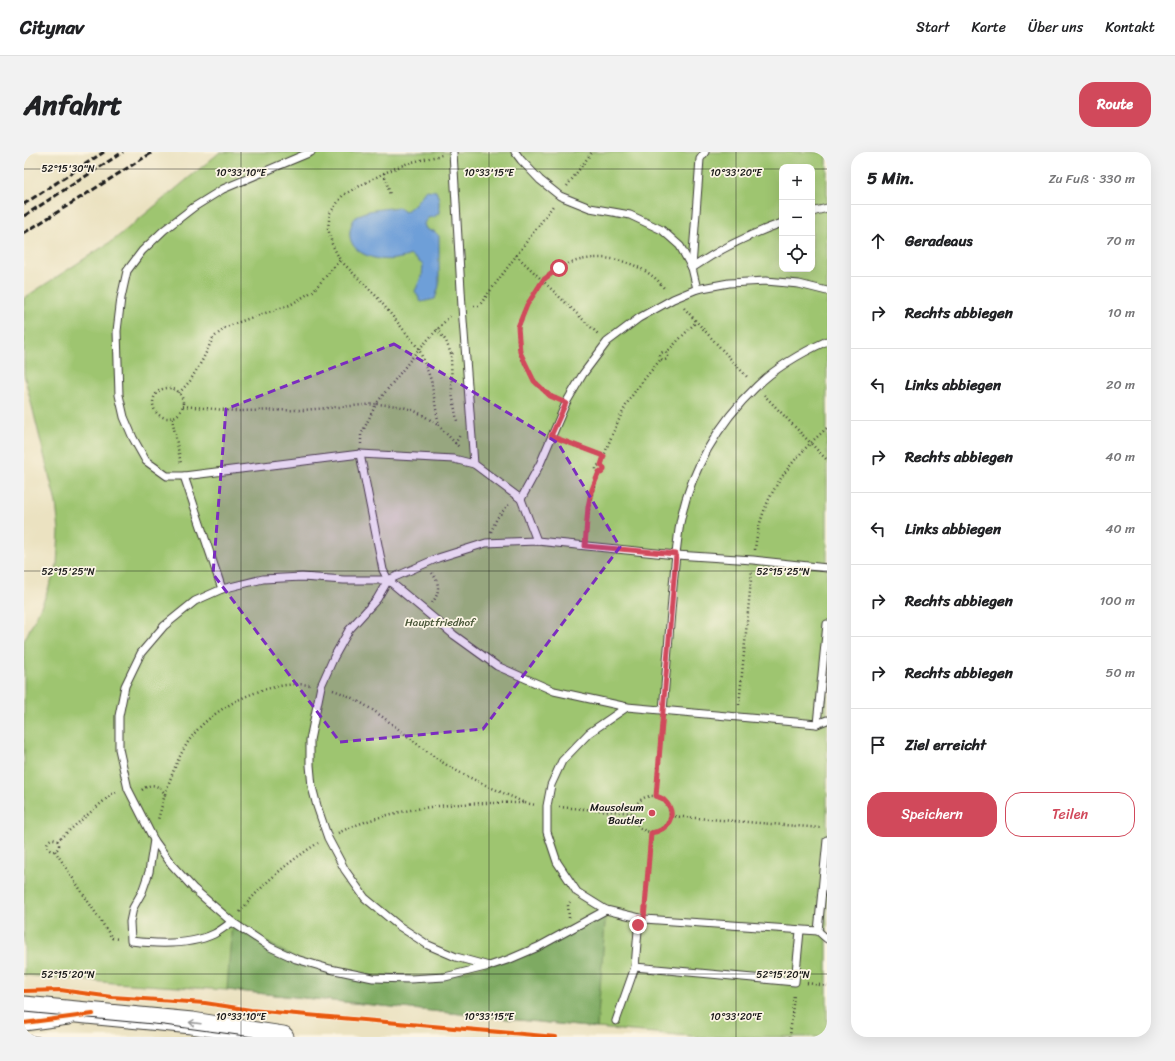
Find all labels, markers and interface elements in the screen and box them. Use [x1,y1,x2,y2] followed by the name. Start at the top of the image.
[20,11,84,44] text: Citynav
[916,15,949,40] text: Start
[971,15,1006,40] text: Karte
[1028,15,1083,40] text: Über uns
[1105,15,1155,40] text: Kontakt
[24,80,122,129] text: Anfahrt
[1079,82,1151,127] button: Route
[41,160,95,178] text: 52°15'30"N
[867,163,915,193] text: 5 Min.
[216,164,267,182] text: 10°33'10"E
[464,164,515,182] text: 10°33'15"E
[710,164,763,182] text: 10°33'20"E
[779,164,815,272] map controls
[779,164,815,200] button: +
[1048,167,1135,190] text: Zu Fuß · 330 m
[779,200,815,236] button: −
[905,228,973,254] text: Geradeaus
[1106,229,1135,252] text: 70 m
[867,230,889,252] icon: ahead
[779,236,815,272] button: locate
[550,259,568,277] route start
[905,300,1013,326] text: Rechts abbiegen
[1108,301,1135,324] text: 10 m
[867,302,889,324] icon: right
[905,372,1001,398] text: Links abbiegen
[1106,373,1135,396] text: 20 m
[867,374,889,396] icon: left
[905,444,1013,470] text: Rechts abbiegen
[1105,445,1135,468] text: 40 m
[867,446,889,468] icon: right
[905,516,1001,542] text: Links abbiegen
[1105,517,1135,540] text: 40 m
[867,518,889,540] icon: left
[41,563,95,581] text: 52°15'25"N
[756,563,810,581] text: 52°15'25"N
[905,588,1013,614] text: Rechts abbiegen
[1100,589,1135,612] text: 100 m
[867,590,889,612] icon: right
[405,613,477,632] park label: Hauptfriedhof
[905,660,1013,686] text: Rechts abbiegen
[1105,661,1135,684] text: 50 m
[867,662,889,684] icon: right
[905,732,986,758] text: Ziel erreicht
[867,734,889,756] icon: arrive
[867,792,997,837] button: Speichern
[1005,792,1135,837] button: Teilen
[590,798,644,830] place label: Mausoleum Bautler
[647,808,657,818] marker: Mausoleum Bautler
[629,916,647,934] route end
[41,966,95,984] text: 52°15'20"N
[756,966,810,984] text: 52°15'20"N
[216,1008,267,1026] text: 10°33'10"E
[464,1008,515,1026] text: 10°33'15"E
[710,1008,763,1026] text: 10°33'20"E
[189,1020,202,1027] one-way arrow

